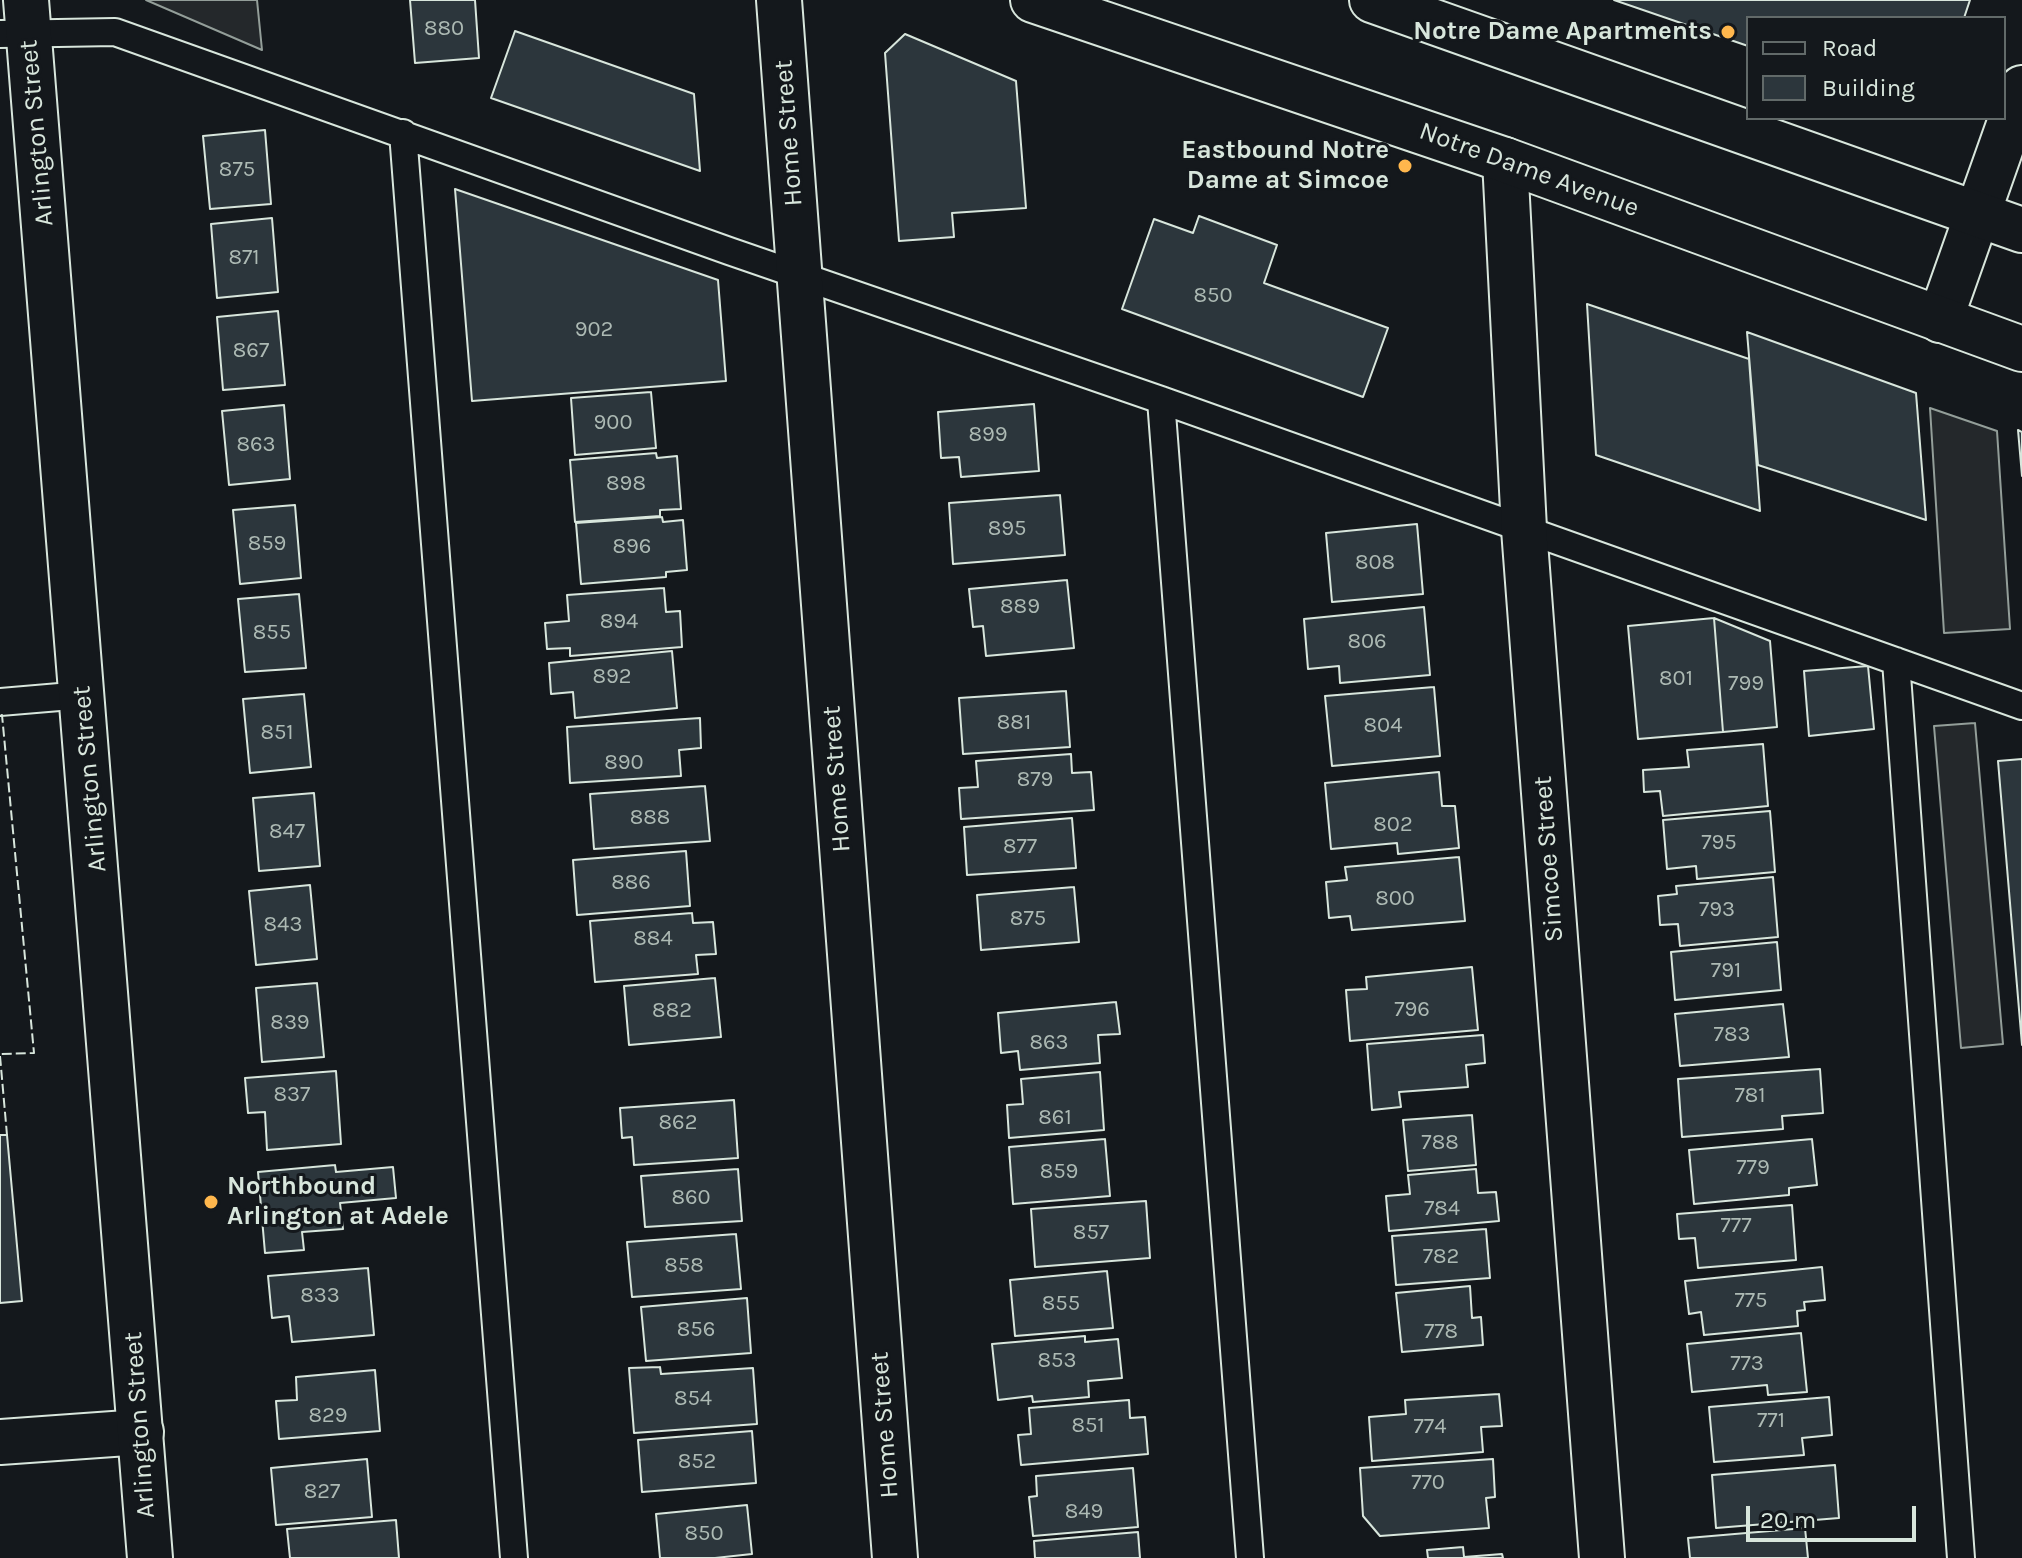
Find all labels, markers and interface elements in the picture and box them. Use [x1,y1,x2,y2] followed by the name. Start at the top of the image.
[424,16,464,42] house number: 880
[1413,16,1712,48] place label: Notre Dame Apartments
[1746,16,2006,120] legend
[1719,23,1737,41] marker: Notre Dame Apartments
[1822,34,1877,62] text: Road
[13,39,61,227] street label: Arlington Street
[768,59,810,207] street label: Home Street
[1822,74,1915,102] text: Building
[1415,116,1643,224] street label: Notre Dame Avenue
[1181,135,1389,196] place label: Eastbound Notre Dame at Simcoe
[219,157,255,183] house number: 875
[1396,157,1414,175] marker: Eastbound Notre Dame at Simcoe
[228,245,260,271] house number: 871
[1194,283,1232,309] house number: 850
[575,317,613,343] house number: 902
[233,338,269,364] house number: 867
[594,410,632,436] house number: 900
[968,422,1008,448] house number: 899
[236,432,276,458] house number: 863
[606,471,646,497] house number: 898
[988,516,1026,542] house number: 895
[248,531,286,557] house number: 859
[613,534,651,560] house number: 896
[1355,550,1395,576] house number: 808
[1000,594,1040,620] house number: 889
[600,609,638,635] house number: 894
[253,620,291,646] house number: 855
[1347,629,1387,655] house number: 806
[592,664,632,690] house number: 892
[1659,666,1693,692] house number: 801
[1728,671,1764,697] house number: 799
[66,685,114,873] street label: Arlington Street
[816,705,858,853] street label: Home Street
[997,710,1031,736] house number: 881
[1364,713,1402,739] house number: 804
[260,720,294,746] house number: 851
[604,750,644,776] house number: 890
[1017,767,1053,793] house number: 879
[1528,775,1570,943] street label: Simcoe Street
[630,805,670,831] house number: 888
[1373,812,1413,838] house number: 802
[269,819,305,845] house number: 847
[1701,830,1737,856] house number: 795
[1003,834,1037,860] house number: 877
[611,870,651,896] house number: 886
[1375,886,1415,912] house number: 800
[1699,897,1735,923] house number: 793
[1010,906,1046,932] house number: 875
[264,912,302,938] house number: 843
[633,926,673,952] house number: 884
[1711,958,1741,984] house number: 791
[1394,997,1430,1023] house number: 796
[652,998,692,1024] house number: 882
[270,1010,310,1036] house number: 839
[1714,1022,1750,1048] house number: 783
[1029,1030,1069,1056] house number: 863
[274,1082,310,1108] house number: 837
[1734,1083,1766,1109] house number: 781
[1038,1105,1072,1131] house number: 861
[659,1110,697,1136] house number: 862
[1421,1130,1459,1156] house number: 788
[1736,1155,1770,1181] house number: 779
[1040,1159,1078,1185] house number: 859
[227,1171,449,1232] place label: Northbound Arlington at Adele
[671,1185,711,1211] house number: 860
[202,1193,220,1211] marker: Northbound Arlington at Adele
[1424,1196,1460,1222] house number: 784
[1721,1213,1751,1239] house number: 777
[1073,1220,1109,1246] house number: 857
[1423,1244,1459,1270] house number: 782
[664,1253,704,1279] house number: 858
[300,1283,340,1309] house number: 833
[1734,1288,1768,1314] house number: 775
[1042,1291,1080,1317] house number: 855
[677,1317,715,1343] house number: 856
[1424,1319,1458,1345] house number: 778
[118,1331,162,1519] street label: Arlington Street
[1038,1348,1076,1374] house number: 853
[864,1351,906,1499] street label: Home Street
[1730,1351,1764,1377] house number: 773
[674,1386,712,1412] house number: 854
[308,1403,348,1429] house number: 829
[1757,1408,1785,1434] house number: 771
[1071,1413,1105,1439] house number: 851
[1414,1414,1446,1440] house number: 774
[678,1449,716,1475] house number: 852
[1411,1470,1445,1496] house number: 770
[304,1479,340,1505] house number: 827
[1750,1490,1920,1540] scale bar
[1065,1499,1103,1525] house number: 849
[1760,1506,1816,1534] text: 20 m
[685,1521,723,1547] house number: 850

